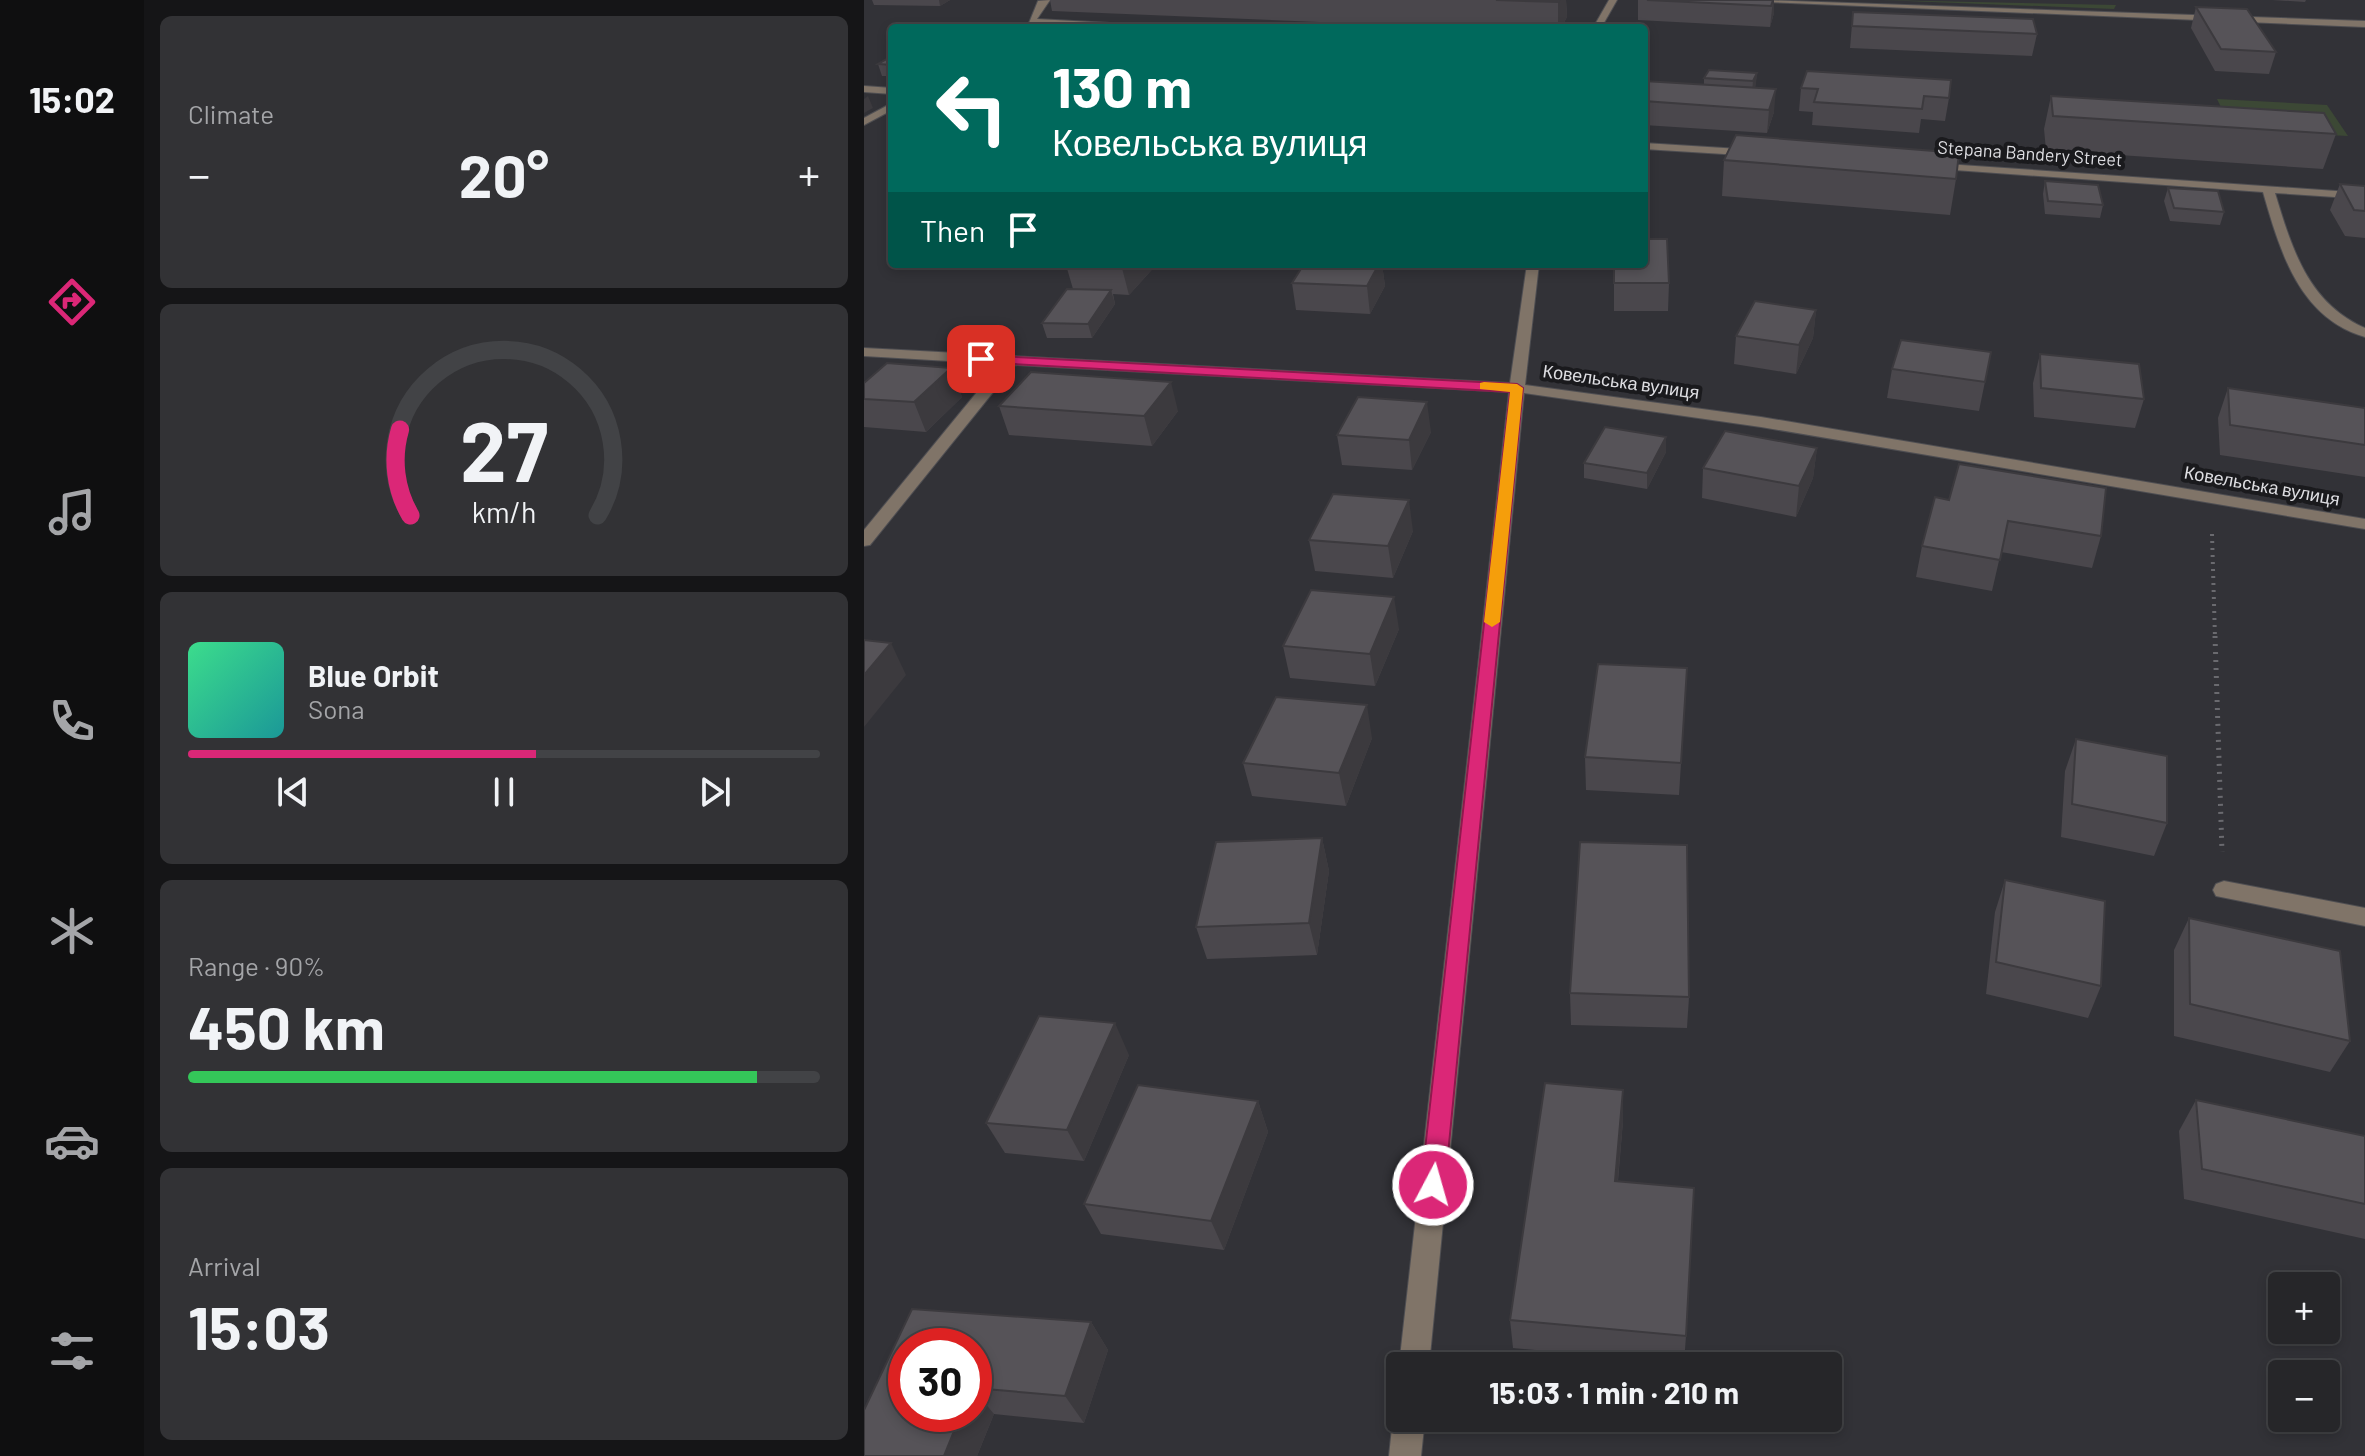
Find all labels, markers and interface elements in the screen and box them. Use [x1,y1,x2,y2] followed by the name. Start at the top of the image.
[1052,52,1192,119] text: 130 m
[920,56,1024,160] icon: left
[29,77,115,120] text: 15:02
[188,98,274,129] text: Climate
[1052,120,1368,163] text: Ковельська вулиця
[1937,136,2123,170] street label: Stepana Bandery Street
[459,138,549,210] text: 20°
[188,147,210,200] text: −
[798,147,820,200] text: +
[1001,208,1045,252] icon: arrive
[920,212,985,248] text: Then
[44,274,100,330] icon: directions
[947,325,1015,393] pin
[959,337,1003,381] icon: arrive
[1541,359,1701,403] street label: Ковельська вулиця
[460,399,548,499] text: 27
[2183,460,2342,510] street label: Ковельська вулиця
[44,484,100,540] icon: music
[472,494,536,529] text: km/h
[308,657,439,693] text: Blue Orbit
[44,693,100,749] icon: phone
[308,693,365,724] text: Sona
[271,770,315,814] icon: previous
[482,770,526,814] icon: pause
[693,770,737,814] icon: next
[44,903,100,959] icon: climate
[188,950,325,981] text: Range · 90%
[188,990,385,1062] text: 450 km
[44,1113,100,1169] icon: car
[1391,1143,1475,1227] position arrow
[188,1250,261,1281] text: Arrival
[2268,1272,2340,1432] map controls
[2268,1272,2340,1344] button: +
[188,1290,330,1362] text: 15:03
[44,1323,100,1379] icon: filters
[888,1328,992,1432] speed limit sign: 30
[2268,1360,2340,1432] button: −
[1489,1374,1739,1410] text: 15:03 · 1 min · 210 m

